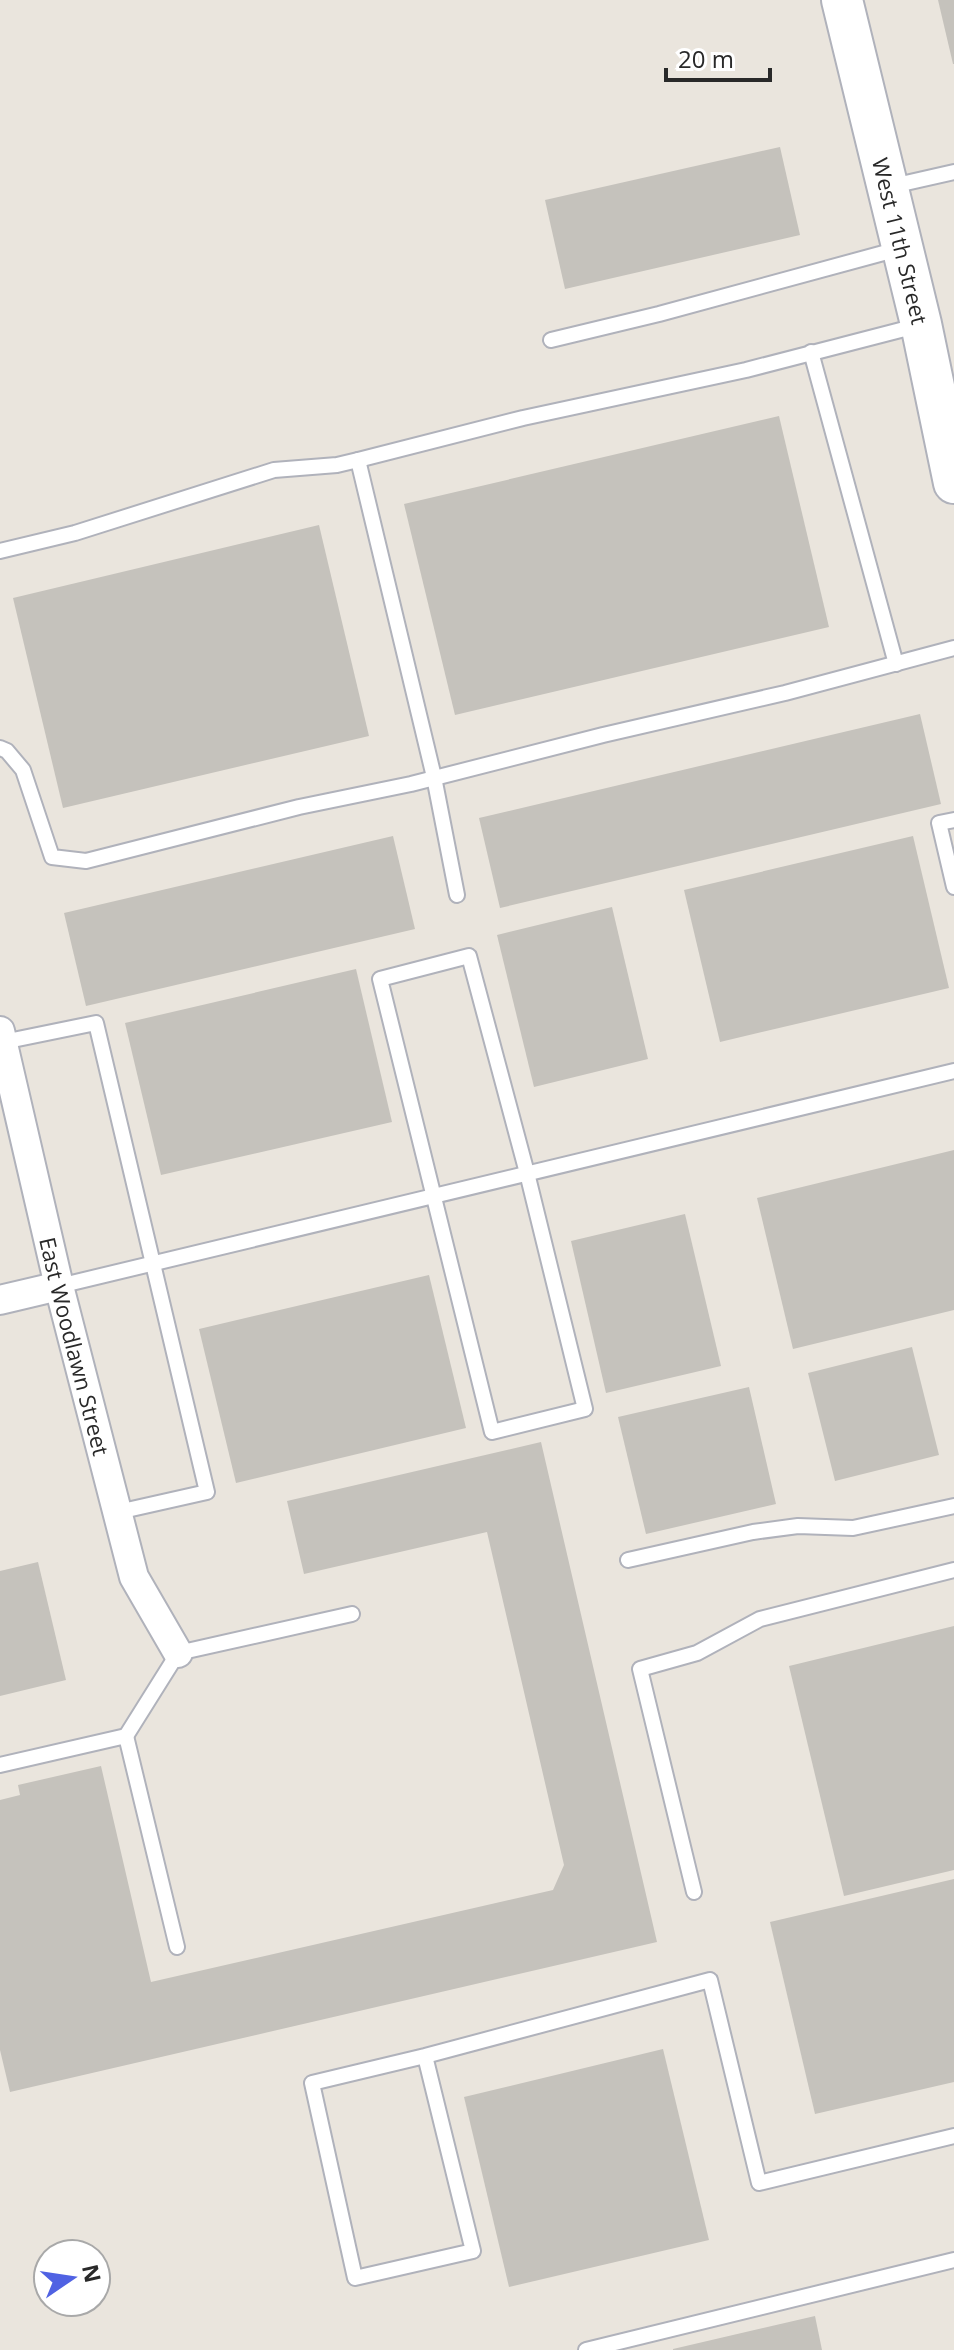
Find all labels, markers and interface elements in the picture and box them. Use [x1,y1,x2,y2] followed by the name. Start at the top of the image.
[666,32,770,82] scale bar
[678,42,734,75] text: 20 m
[866,155,936,327] street label: West 11th Street
[33,1234,117,1459] street label: East Woodlawn Street
[32,2238,112,2318] north arrow
[76,2261,109,2285] text: N

